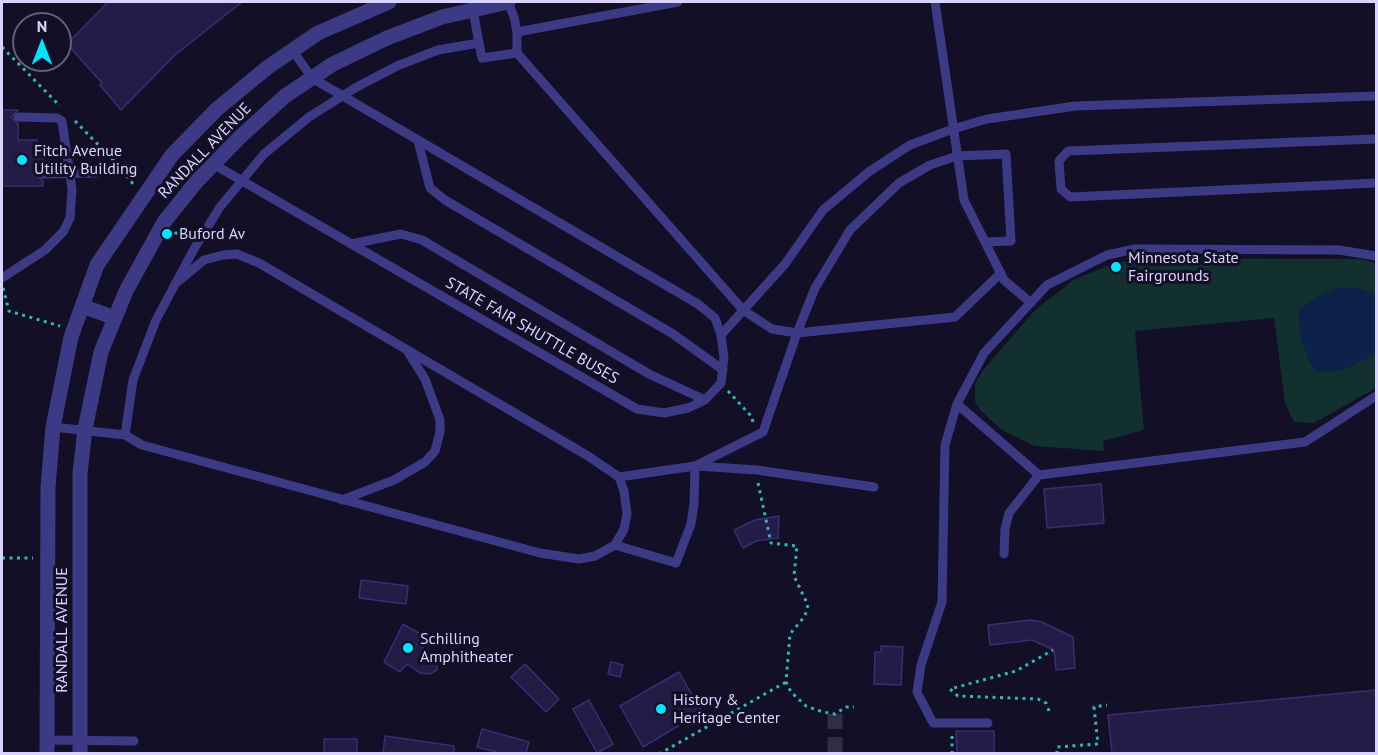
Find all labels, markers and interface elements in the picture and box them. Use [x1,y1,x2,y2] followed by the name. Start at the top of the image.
[12,12,72,72] north arrow
[37,16,47,36] text: N
[154,99,256,203] street label: RANDALL AVENUE
[34,141,137,179] place label: Fitch Avenue Utility Building
[15,153,29,167] marker: Fitch Avenue Utility Building
[179,224,245,244] place label: Buford Av
[160,227,174,241] marker: Buford Av
[1128,248,1239,286] place label: Minnesota State Fairgrounds
[1109,260,1123,274] marker: Minnesota State Fairgrounds
[442,274,622,388] street label: STATE FAIR SHUTTLE BUSES
[52,567,72,693] street label: RANDALL AVENUE
[420,629,513,667] place label: Schilling Amphitheater
[401,641,415,655] marker: Schilling Amphitheater
[673,690,780,728] place label: History & Heritage Center
[654,702,668,716] marker: History & Heritage Center

